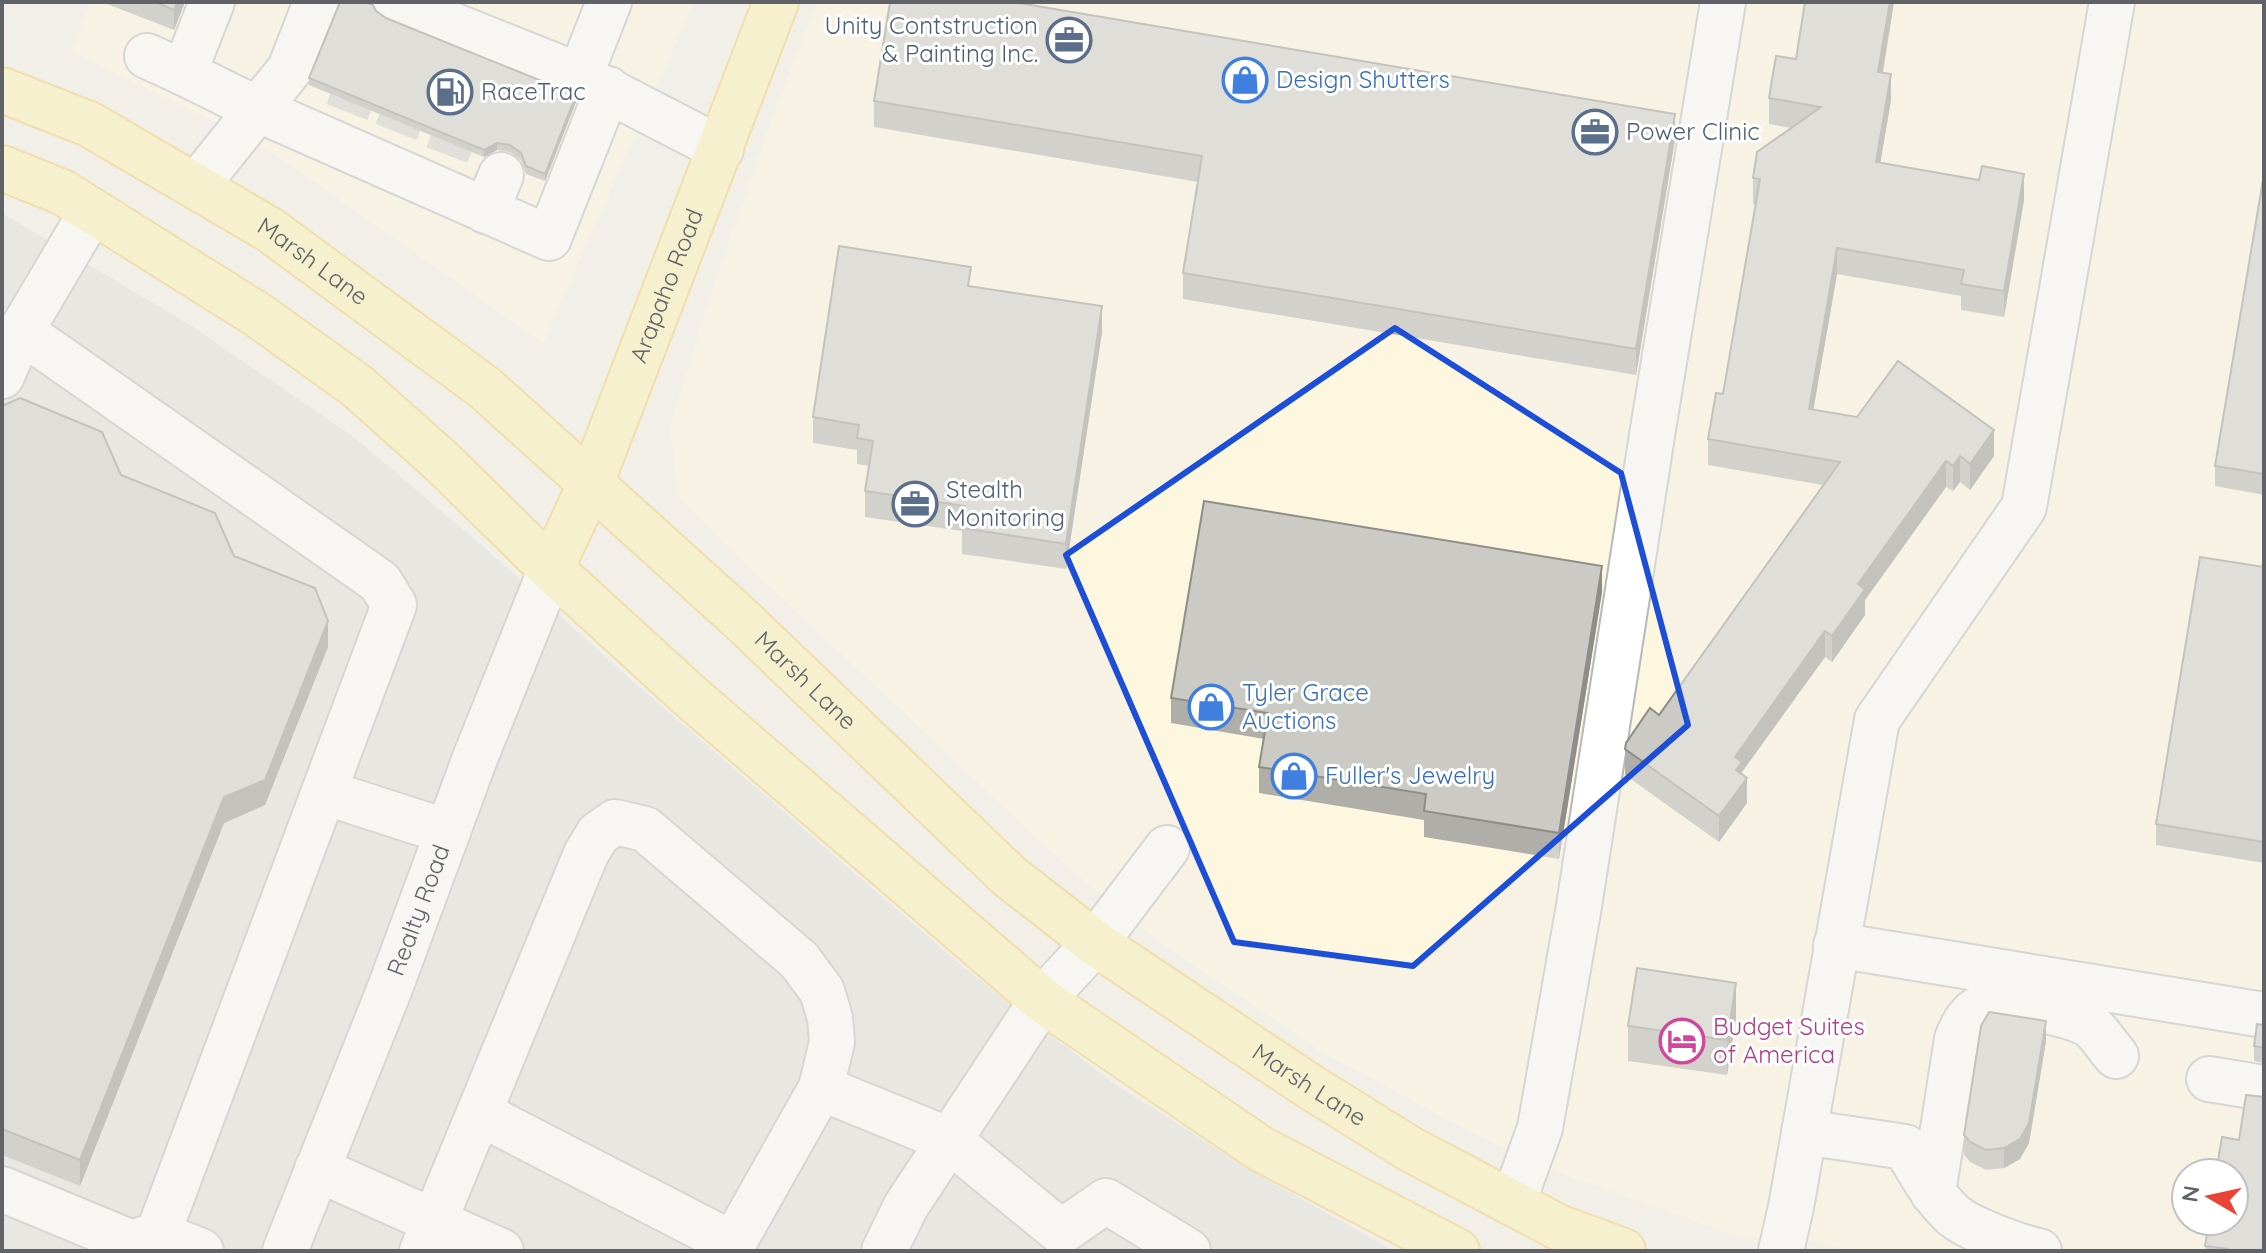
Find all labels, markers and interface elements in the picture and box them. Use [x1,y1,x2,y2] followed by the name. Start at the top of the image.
[825,10,1038,68] place label: Unity Contstruction & Painting Inc.
[1045,16,1093,64] office icon: Unity Contstruction & Painting Inc.
[1221,56,1269,104] shop icon: Design Shutters
[1276,64,1450,94] place label: Design Shutters
[426,68,474,116] fuel station icon: RaceTrac
[481,76,586,106] place label: RaceTrac
[1571,108,1619,156] office icon: Power Clinic
[1626,116,1760,146] place label: Power Clinic
[623,204,709,367] street label: Arapaho Road
[252,210,374,311] street label: Marsh Lane
[946,474,1065,532] place label: Stealth Monitoring
[891,480,939,528] office icon: Stealth Monitoring
[749,624,863,736] street label: Marsh Lane
[1242,677,1369,735] place label: Tyler Grace Auctions
[1187,683,1235,731] shop icon: Tyler Grace Auctions
[1270,752,1318,800] shop icon: Fuller's Jewelry
[1325,760,1495,790] place label: Fuller's Jewelry
[380,840,456,980] street label: Realty Road
[1713,1011,1865,1069] place label: Budget Suites of America
[1658,1017,1706,1065] hotel icon: Budget Suites of America
[1247,1036,1372,1132] street label: Marsh Lane
[2170,1157,2250,1237] north arrow
[2175,1184,2205,1204] text: N

